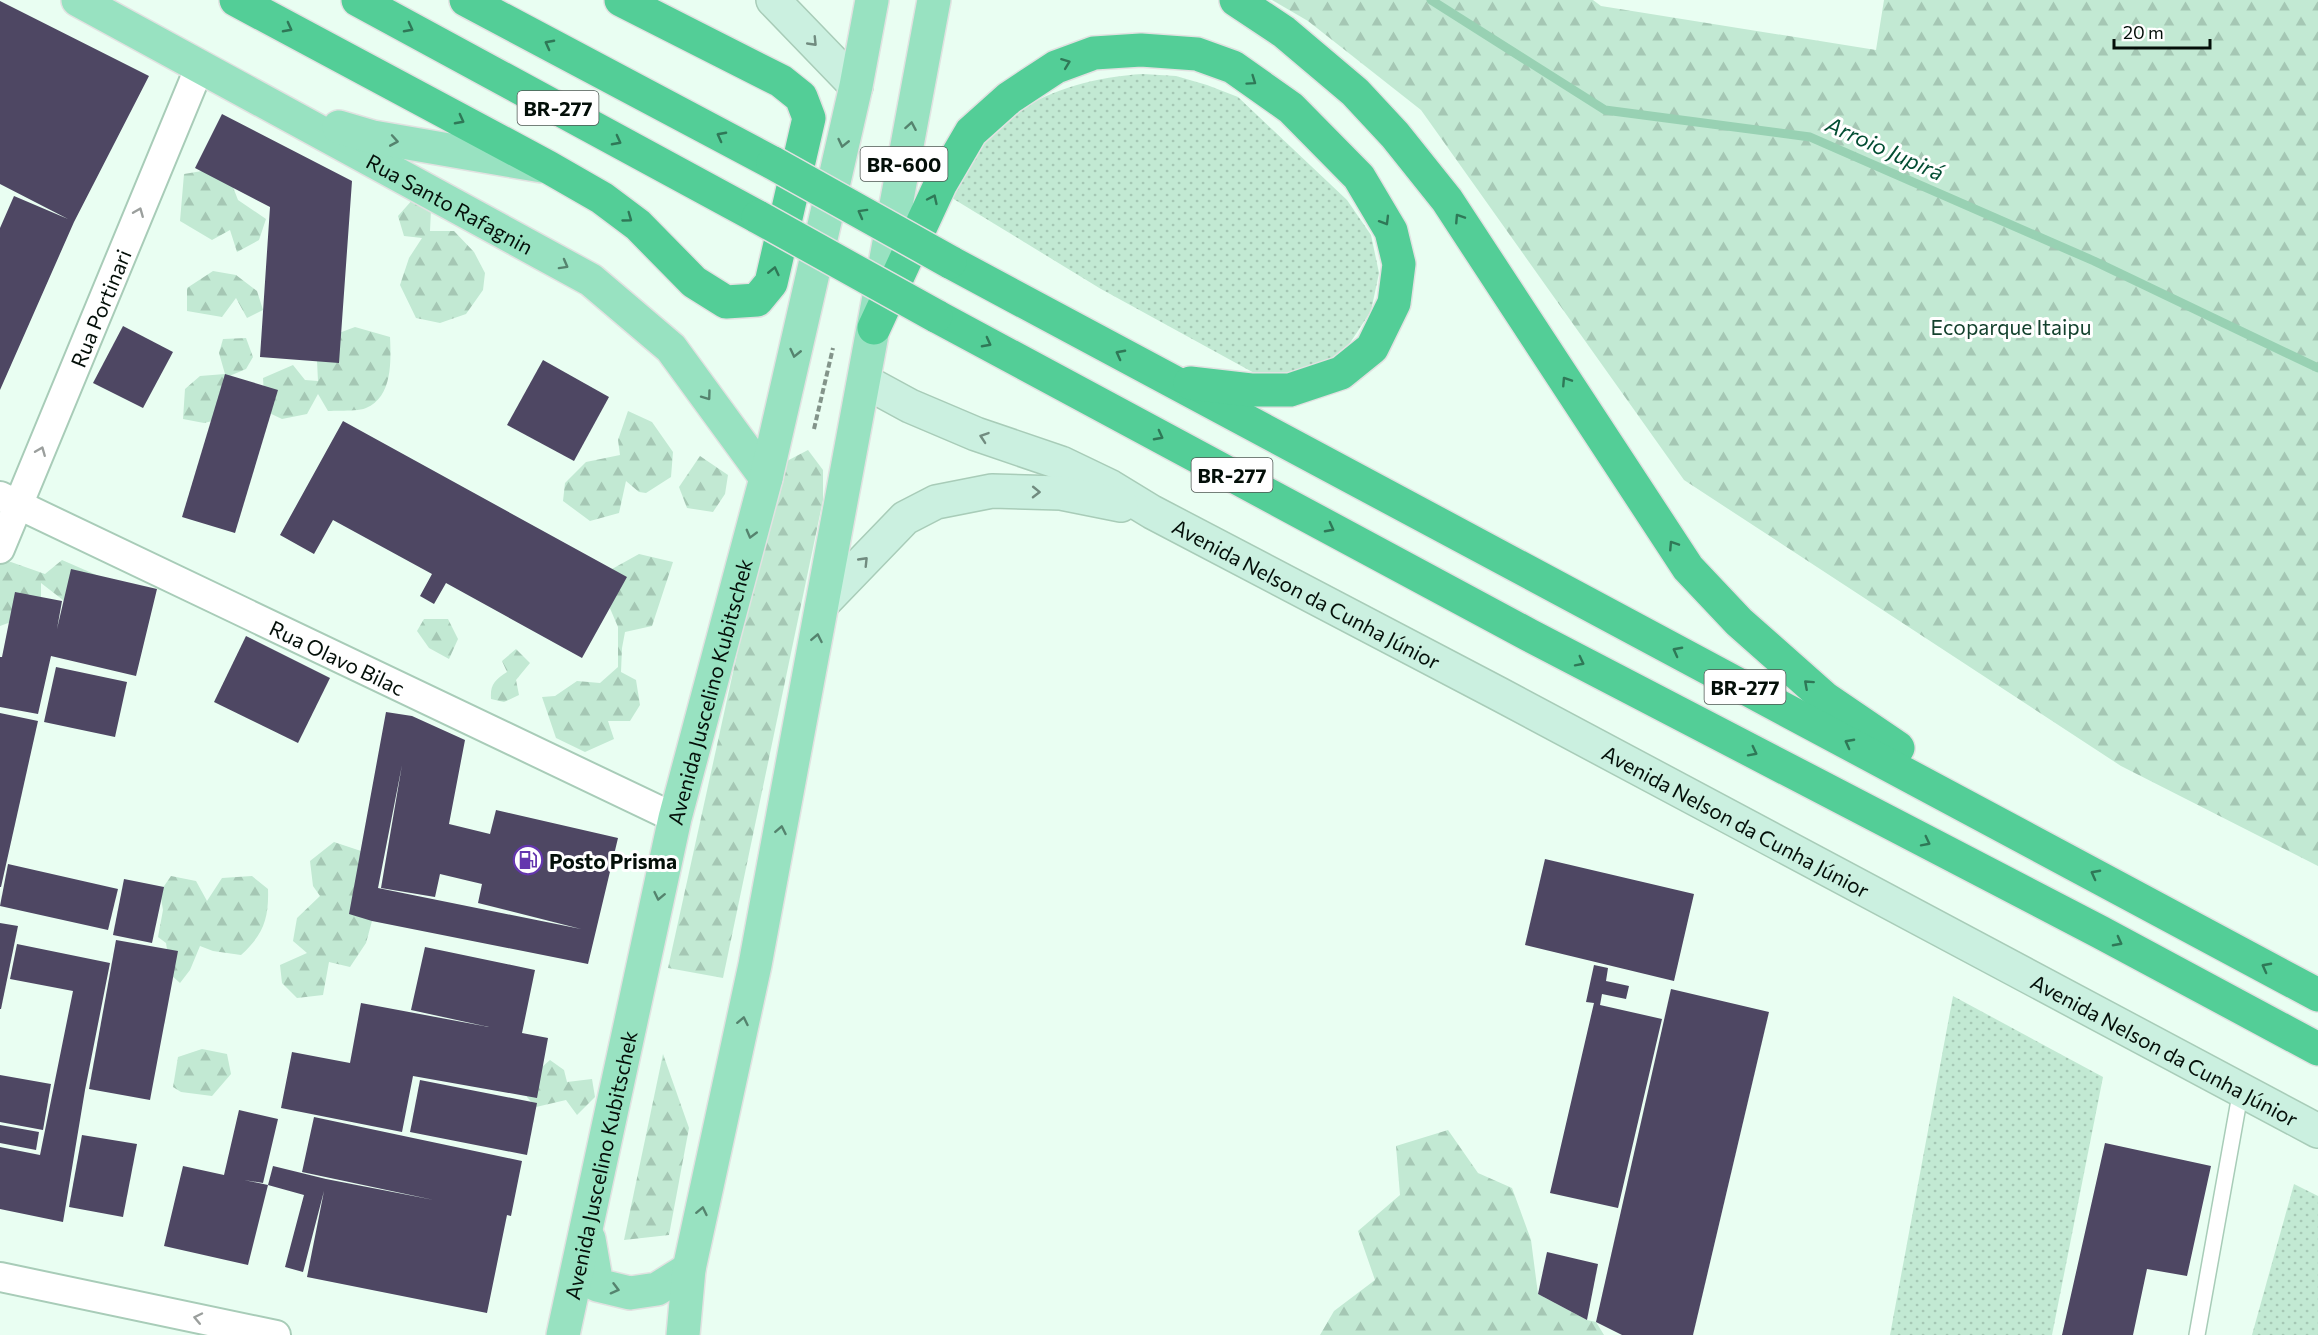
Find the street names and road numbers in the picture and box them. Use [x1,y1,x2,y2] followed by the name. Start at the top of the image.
[518,91,598,125] road number: BR-277
[860,147,948,181] road number: BR-600
[363,148,538,259] street label: Rua Santo Rafagnin
[64,245,135,371] street label: Rua Portinari
[1192,458,1272,492] road number: BR-277
[1169,513,1445,674] street label: Avenida Nelson da Cunha Júnior
[661,556,756,827] street label: Avenida Juscelino Kubitschek
[266,614,409,700] street label: Rua Olavo Bilac
[1704,670,1786,704] road number: BR-277
[1598,739,1874,902] street label: Avenida Nelson da Cunha Júnior
[2027,968,2303,1131] street label: Avenida Nelson da Cunha Júnior
[559,1028,641,1302] street label: Avenida Juscelino Kubitschek

